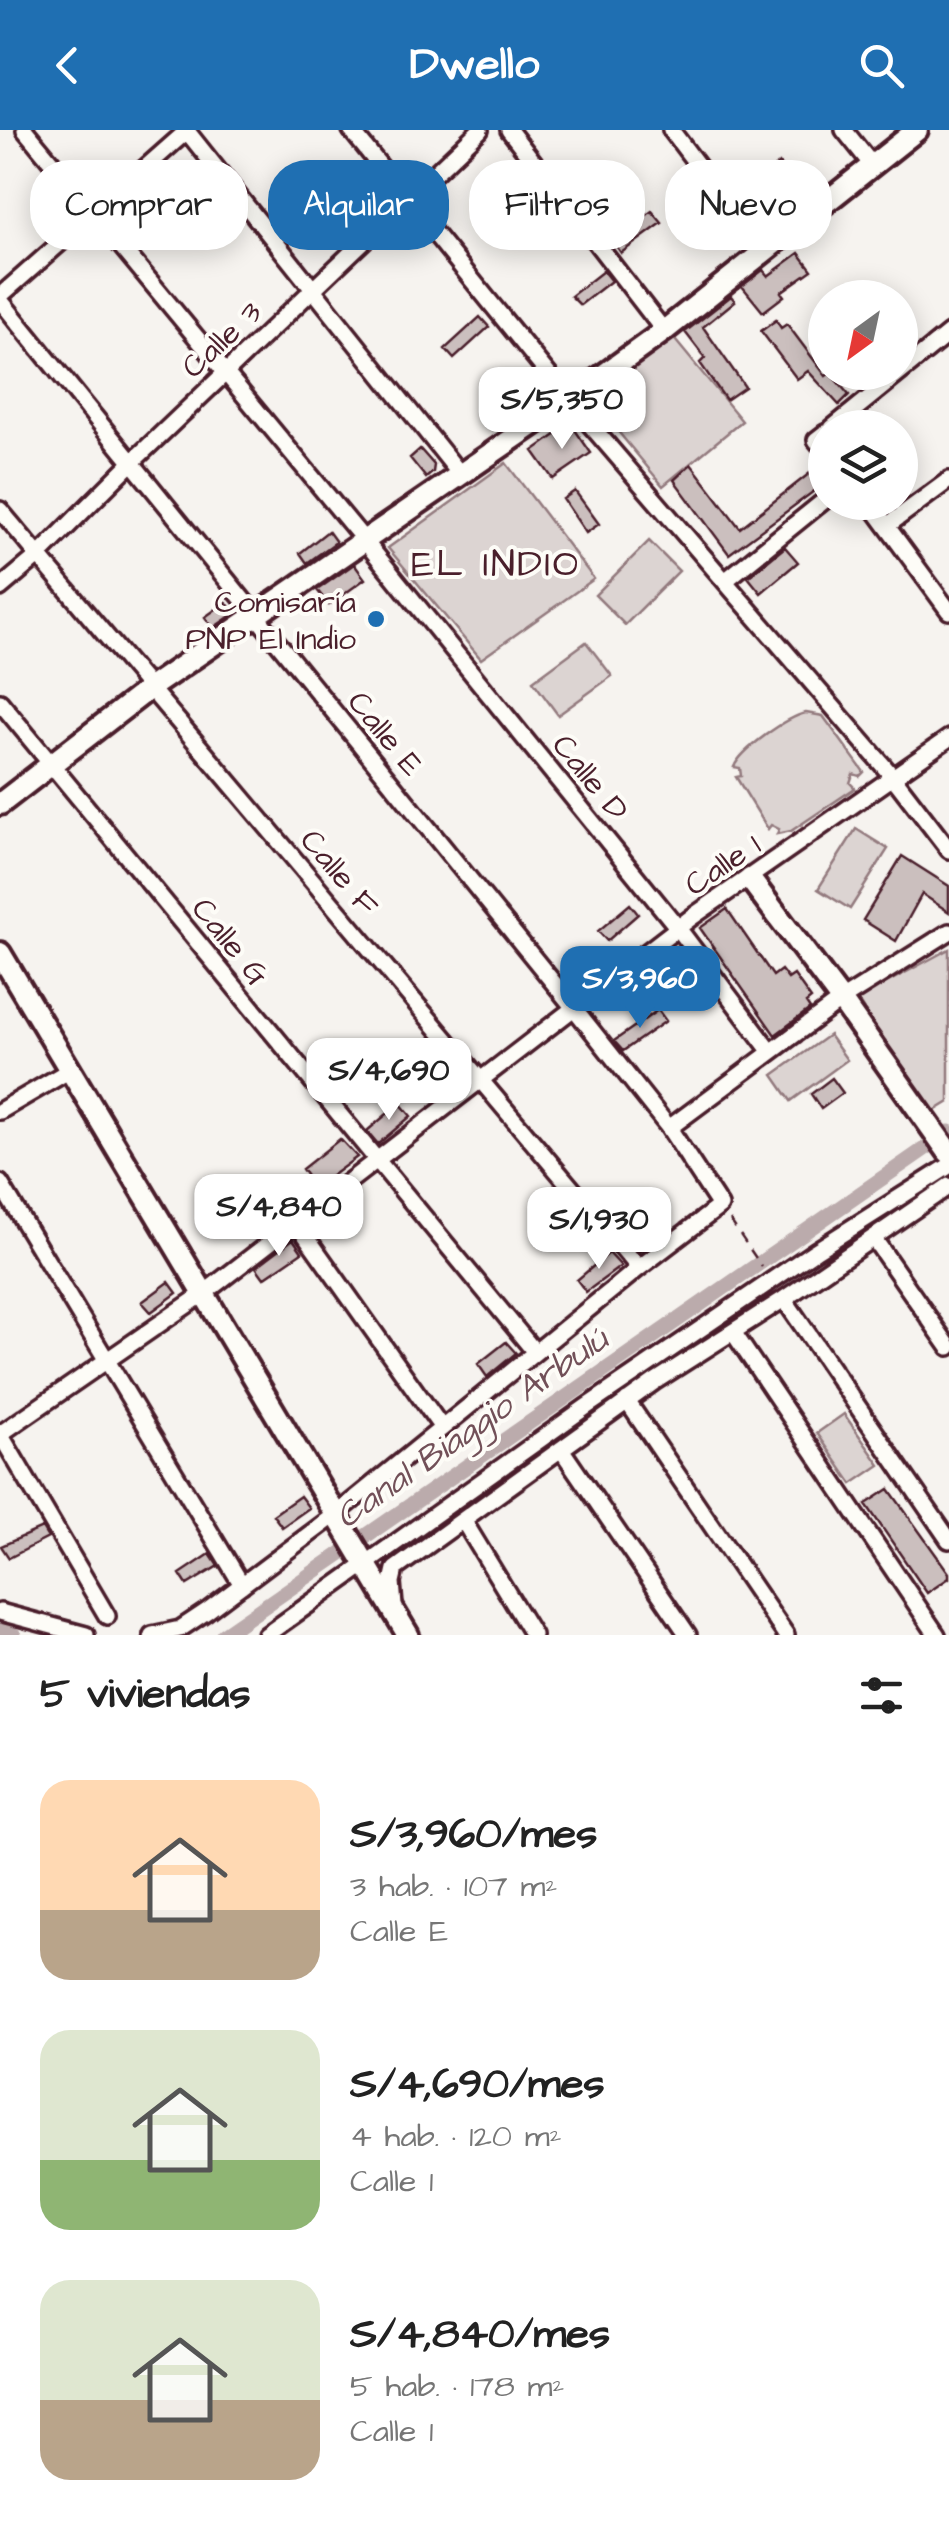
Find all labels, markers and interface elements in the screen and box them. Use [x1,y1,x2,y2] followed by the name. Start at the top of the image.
[410,34,539,96] text: Dwello
[40,38,95,93] icon: back
[854,38,909,93] icon: search
[30,160,248,250] chip: Comprar
[268,160,449,250] chip: Alquilar
[469,160,645,250] chip: Filtros
[665,160,832,250] chip: Nuevo
[808,280,918,390] north arrow
[808,280,918,520] map controls
[172,291,272,389] street label: Calle 3
[470,367,654,452] pin: S/5,350
[501,377,623,422] text: S/5,350
[808,410,918,520] button: layers
[411,539,581,591] district label: EL INDIO
[185,580,356,662] place label: Comisaría PNP El Indio
[365,608,387,630] marker: Comisaría PNP El Indio
[336,682,433,786] street label: Calle E
[541,725,639,831] street label: Calle D
[289,820,389,926] street label: Calle F
[676,823,770,907] street label: Calle 1
[180,888,279,995] street label: Calle G
[548,946,732,1031] pin: S/3,960
[582,956,698,1001] text: S/3,960
[297,1038,481,1123] pin: S/4,690
[328,1048,450,1093] text: S/4,690
[187,1174,371,1259] pin: S/4,840
[216,1184,342,1229] text: S/4,840
[507,1187,691,1272] pin: S/1,930
[549,1197,649,1242] text: S/1,930
[326,1314,621,1542] water label: Canal Biaggio Arbulú
[40,1666,251,1724] text: 5 viviendas
[854,1668,909,1723] icon: filters
[350,1806,597,1864] text: S/3,960/mes
[120,1820,240,1940] icon: home
[350,1864,558,1909] text: 3 hab. · 107 m²
[350,1909,448,1954] text: Calle E
[350,2056,605,2114] text: S/4,690/mes
[120,2070,240,2190] icon: home
[350,2114,562,2159] text: 4 hab. · 120 m²
[350,2159,433,2204] text: Calle 1
[350,2306,610,2364] text: S/4,840/mes
[120,2320,240,2440] icon: home
[350,2364,564,2409] text: 5 hab. · 178 m²
[350,2409,433,2454] text: Calle 1

